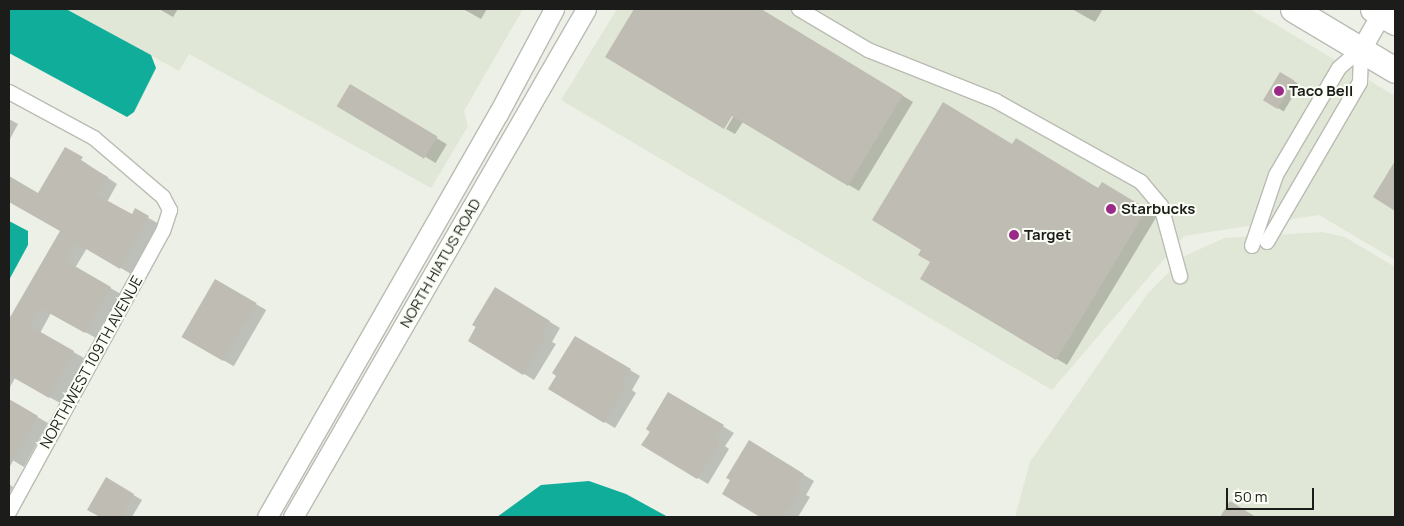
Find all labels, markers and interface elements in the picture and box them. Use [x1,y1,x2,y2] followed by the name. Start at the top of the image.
[1289,82,1353,100] place label: Taco Bell
[1273,85,1285,97] marker: Taco Bell
[396,195,484,331] street label: NORTH HIATUS ROAD
[1121,200,1195,218] place label: Starbucks
[1105,203,1117,215] marker: Starbucks
[1024,226,1071,244] place label: Target
[1008,229,1020,241] marker: Target
[36,272,146,452] street label: NORTHWEST 109TH AVENUE
[1229,478,1316,510] scale bar
[1234,486,1268,507] text: 50 m

